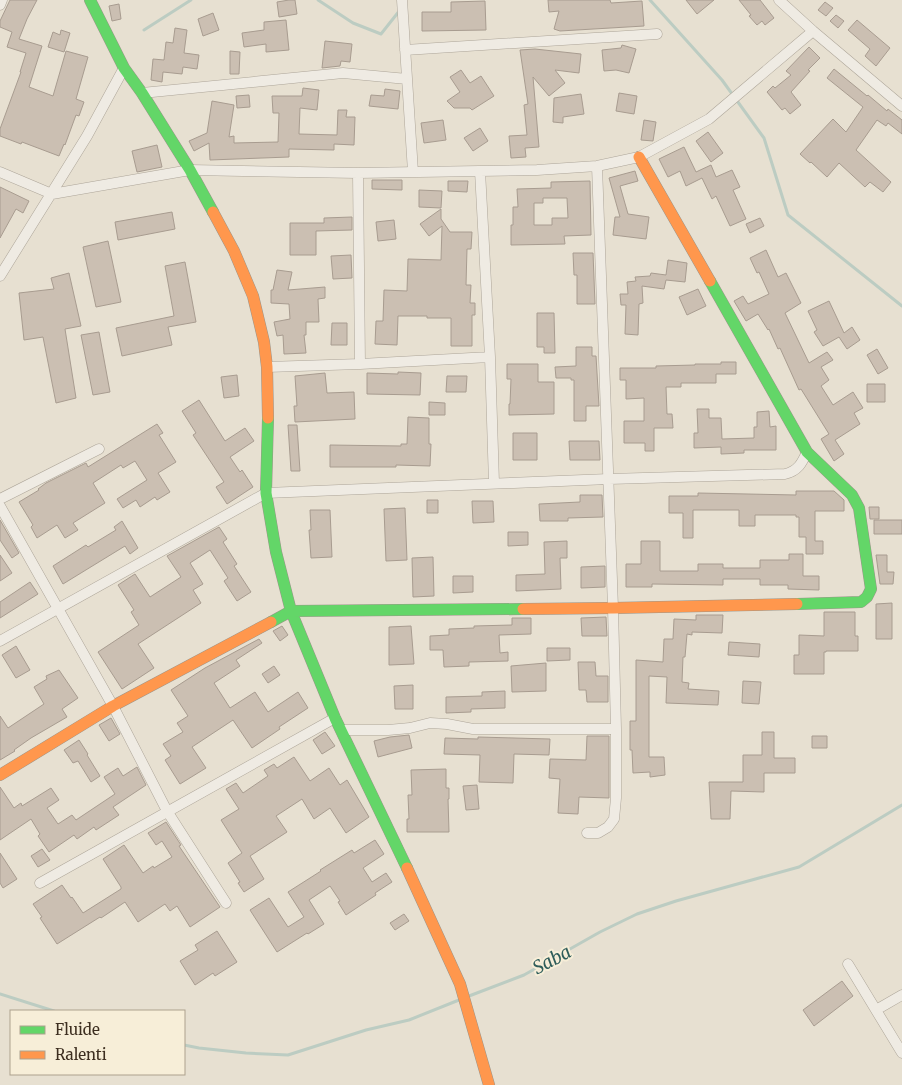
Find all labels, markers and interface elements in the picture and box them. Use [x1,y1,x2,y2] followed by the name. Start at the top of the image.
[528,940,575,979] water label: Saba
[10,1010,185,1075] legend
[55,1020,100,1039] text: Fluide
[55,1045,107,1064] text: Ralenti

